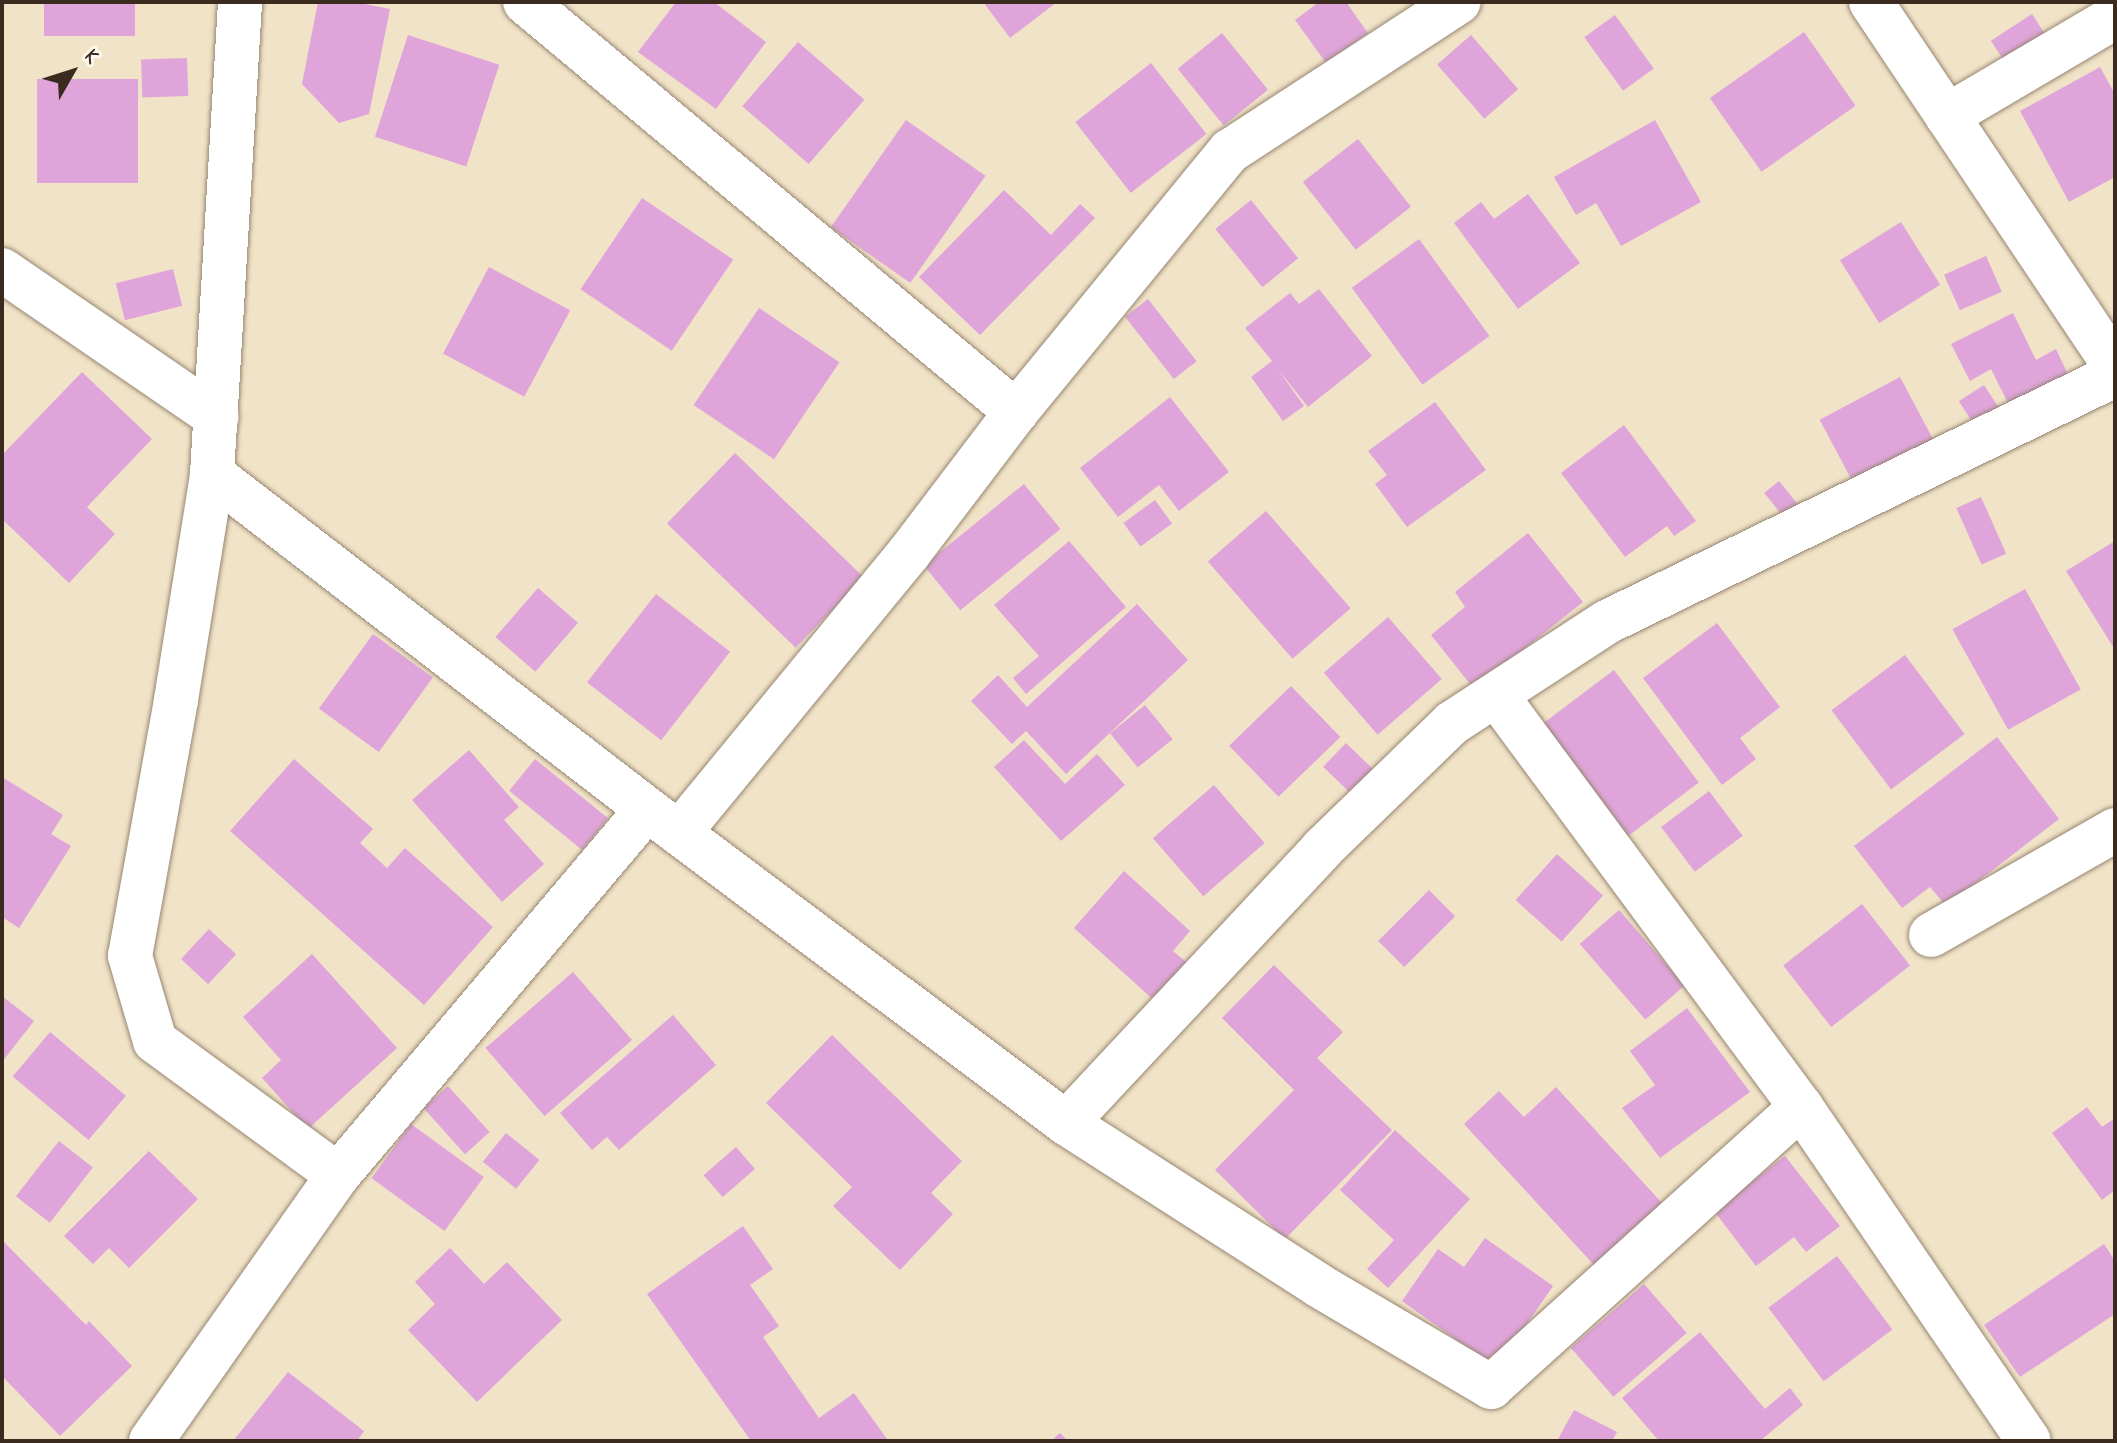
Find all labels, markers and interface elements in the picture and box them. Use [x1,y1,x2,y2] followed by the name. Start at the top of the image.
[32,32,112,112] north arrow
[75,43,106,71] text: K

